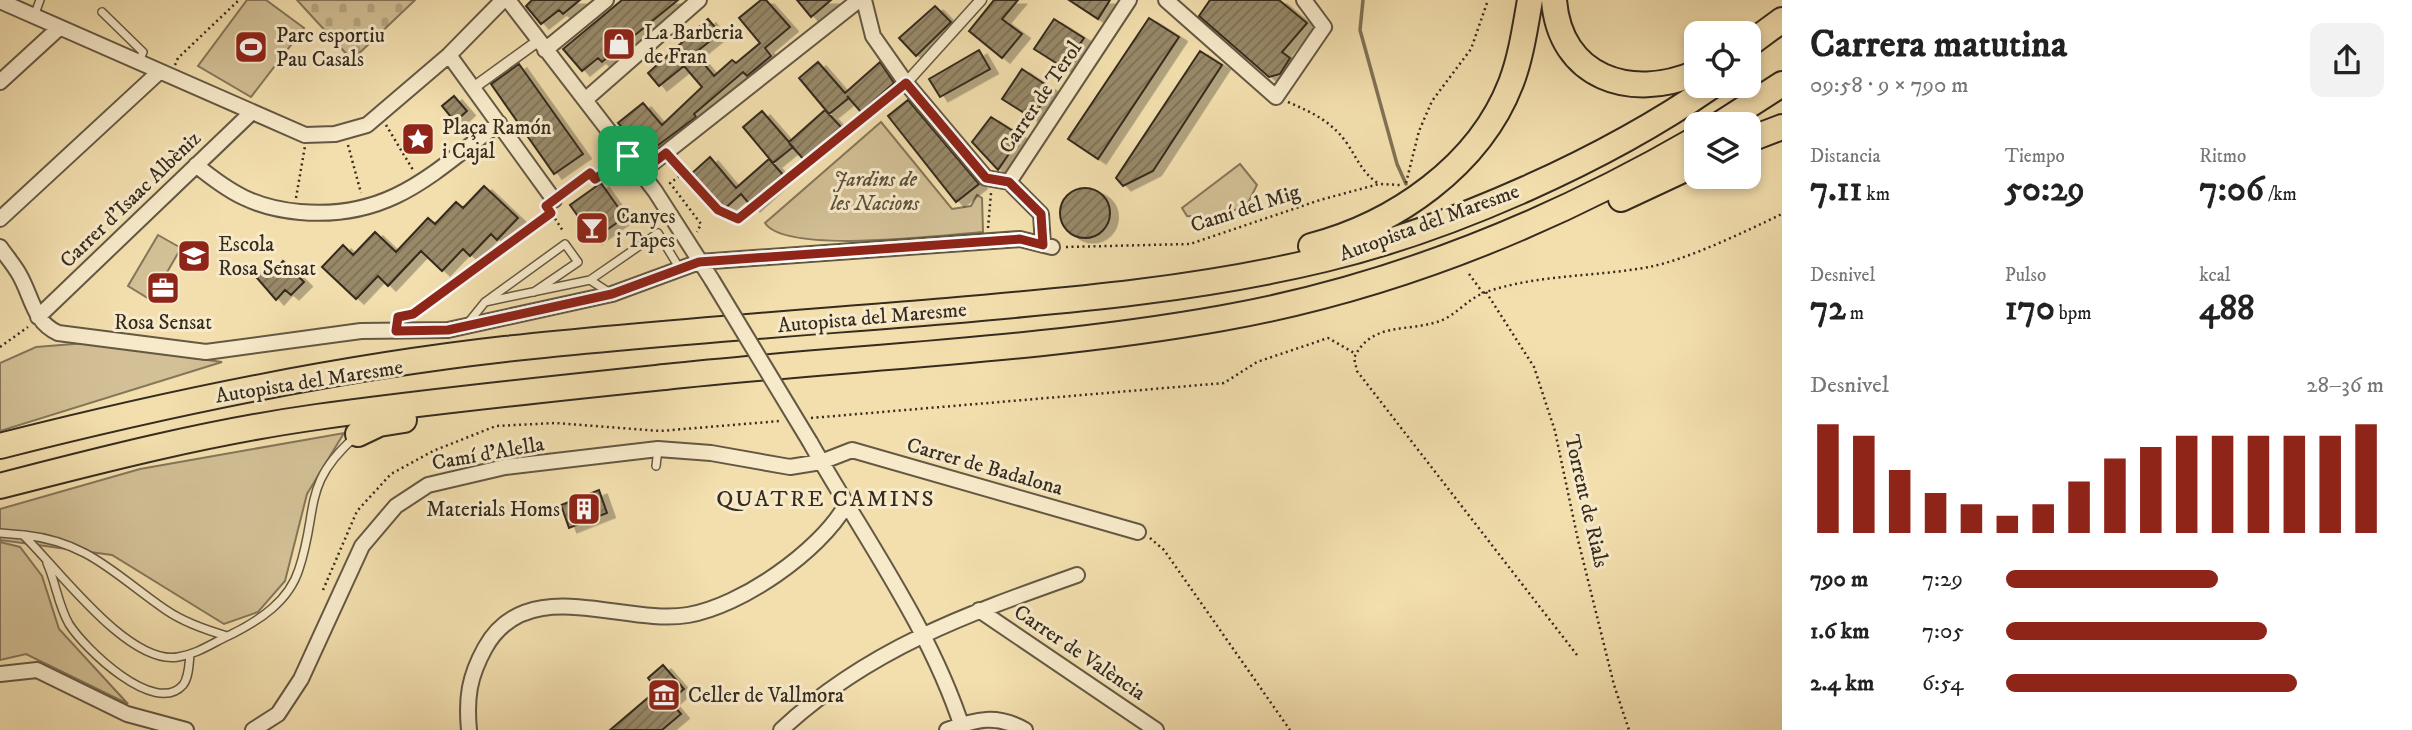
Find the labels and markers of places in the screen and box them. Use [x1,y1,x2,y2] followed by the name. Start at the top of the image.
[644,20,743,70] place label: La Barberia de Fran
[276,23,385,73] place label: Parc esportiu Pau Casals
[600,25,638,63] shop icon: La Barberia de Fran
[232,28,270,66] sports icon: Parc esportiu Pau Casals
[442,115,552,165] place label: Plaça Ramón i Cajal
[399,120,437,158] place icon: Plaça Ramón i Cajal
[598,126,658,186] pin
[616,204,675,254] place label: Canyes i Tapes
[573,209,611,247] bar icon: Canyes i Tapes
[218,232,316,282] place label: Escola Rosa Sensat
[175,237,213,275] school or university icon: Escola Rosa Sensat
[144,269,182,307] office icon: Rosa Sensat
[114,310,212,336] place label: Rosa Sensat
[565,490,603,528] building icon: Materials Homs
[426,497,560,523] place label: Materials Homs
[645,676,683,714] museum icon: Celler de Vallmora
[688,683,844,709] place label: Celler de Vallmora

